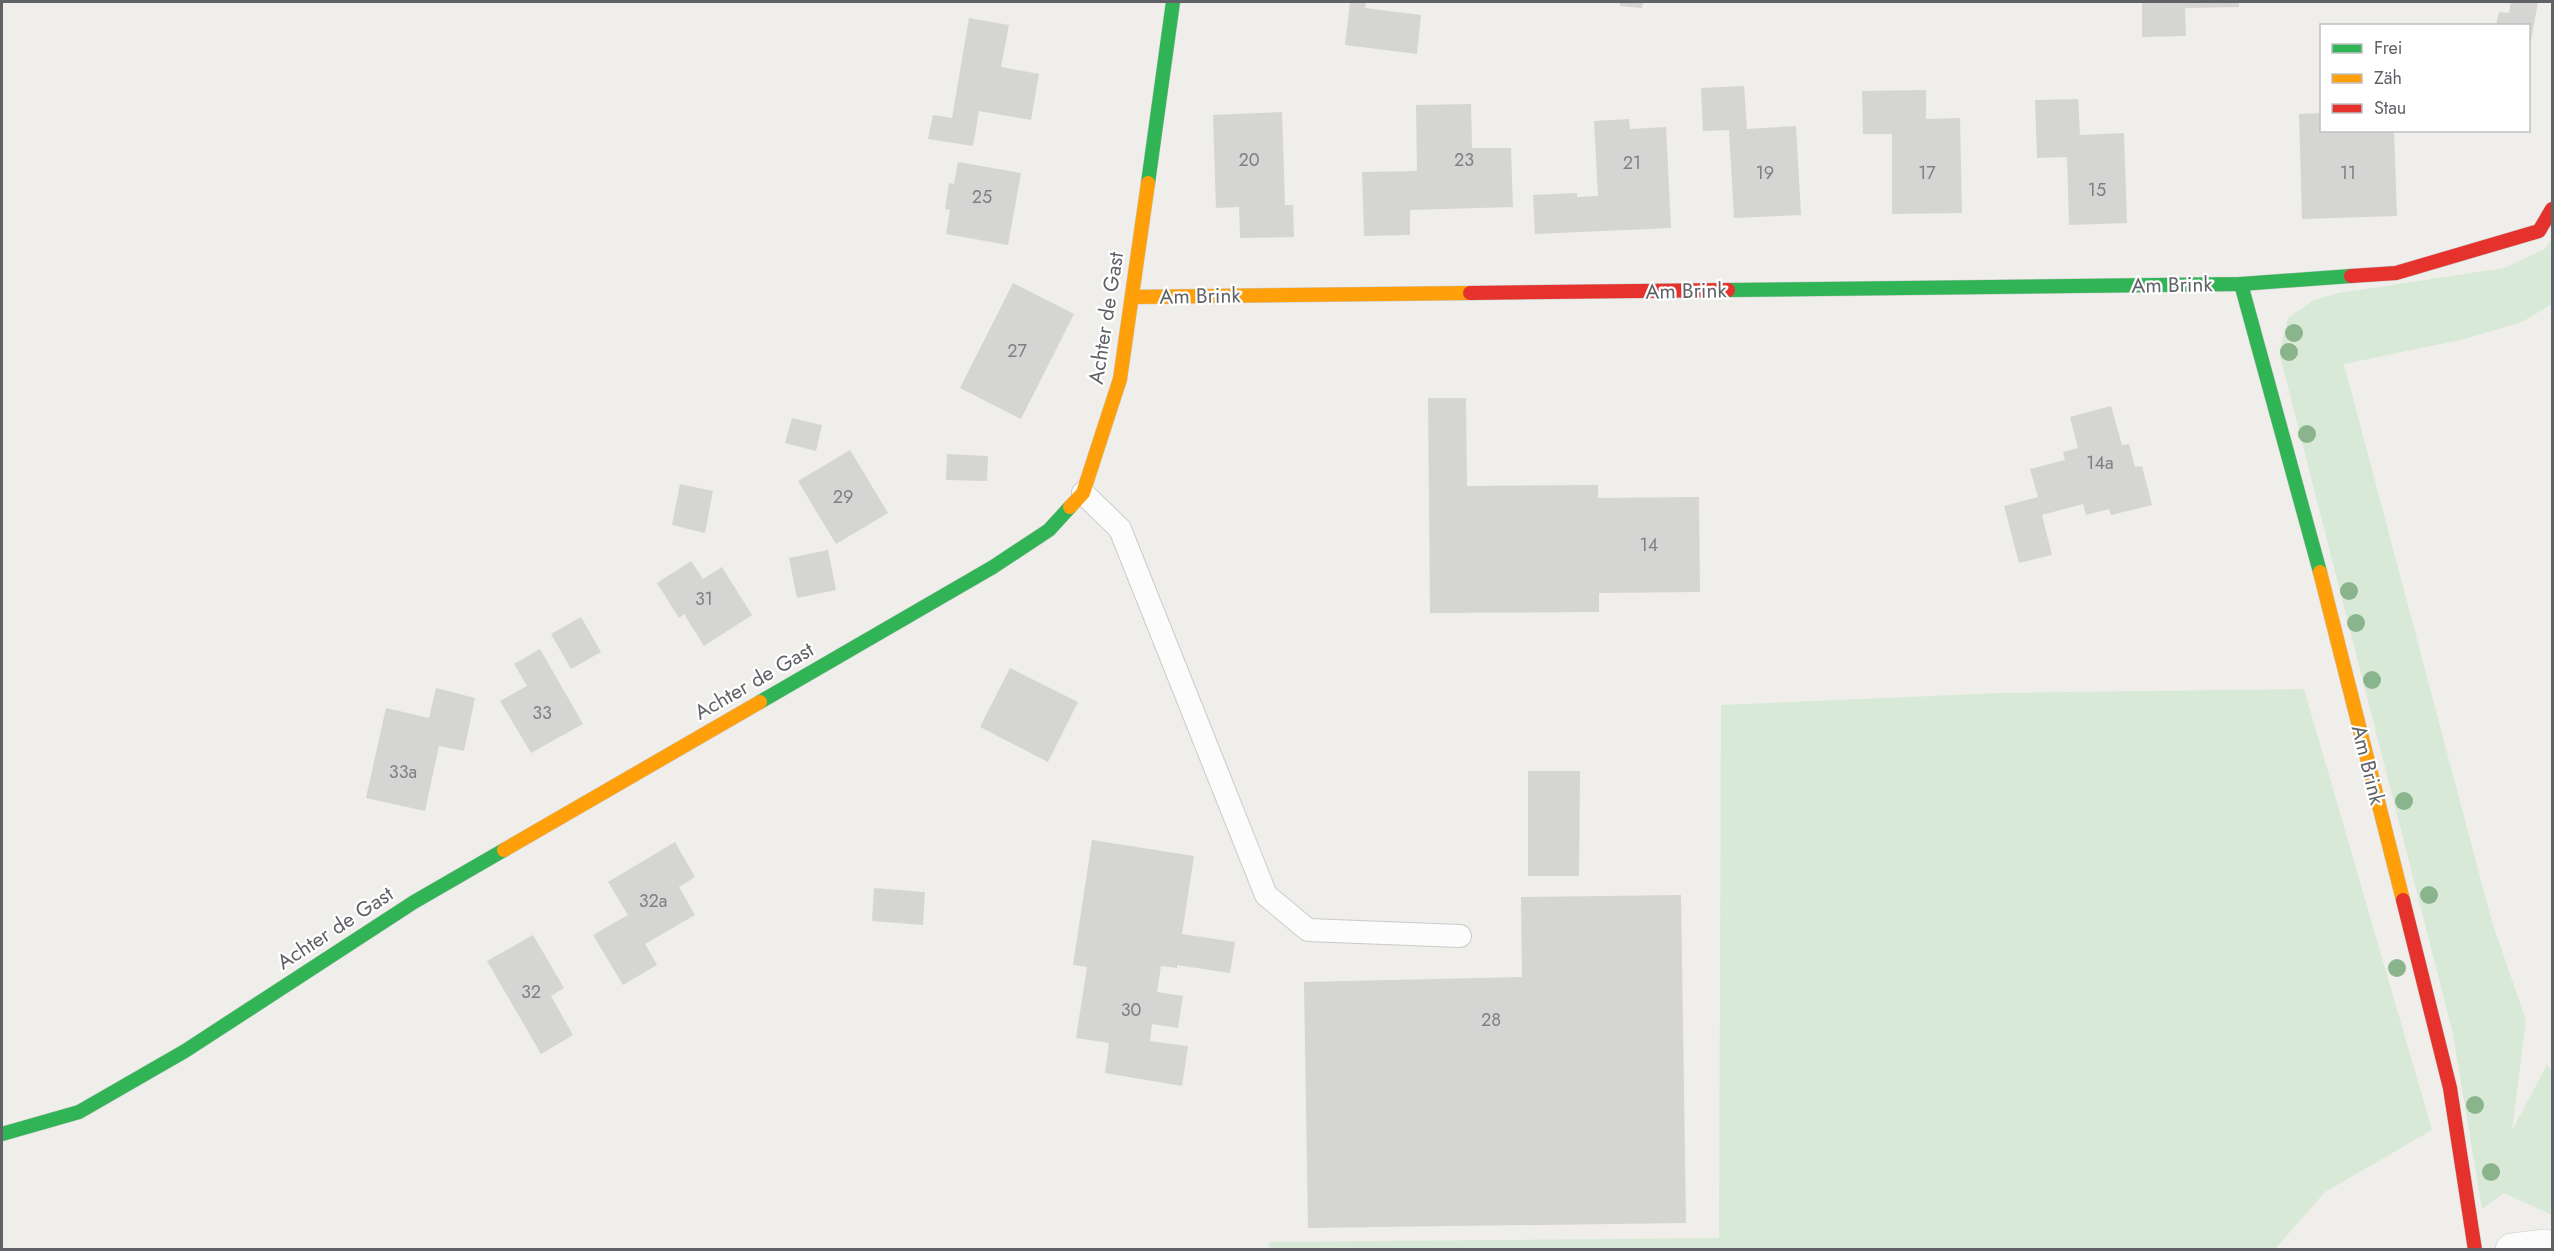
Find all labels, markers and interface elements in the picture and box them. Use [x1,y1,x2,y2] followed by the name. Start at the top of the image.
[2320,24,2530,132] legend
[2374,35,2403,61] text: Frei
[2374,65,2402,91] text: Zäh
[2374,95,2406,121] text: Stau
[1238,147,1260,173] house number: 20
[1454,147,1474,173] house number: 23
[1623,150,1641,176] house number: 21
[1756,160,1774,186] house number: 19
[1918,160,1936,186] house number: 17
[2340,160,2356,186] house number: 11
[2088,177,2106,203] house number: 15
[972,184,992,210] house number: 25
[1081,250,1131,386] street label: Achter de Gast
[2131,269,2214,301] street label: Am Brink
[1645,275,1728,307] street label: Am Brink
[1159,280,1242,312] street label: Am Brink
[1007,338,1027,364] house number: 27
[2086,450,2114,476] house number: 14a
[833,484,853,510] house number: 29
[1640,532,1658,558] house number: 14
[695,586,713,612] house number: 31
[689,635,819,727] street label: Achter de Gast
[532,700,552,726] house number: 33
[2344,722,2393,809] street label: Am Brink
[389,759,417,785] house number: 33a
[271,879,399,977] street label: Achter de Gast
[639,888,667,914] house number: 32a
[521,979,541,1005] house number: 32
[1121,997,1142,1023] house number: 30
[1481,1007,1501,1033] house number: 28

